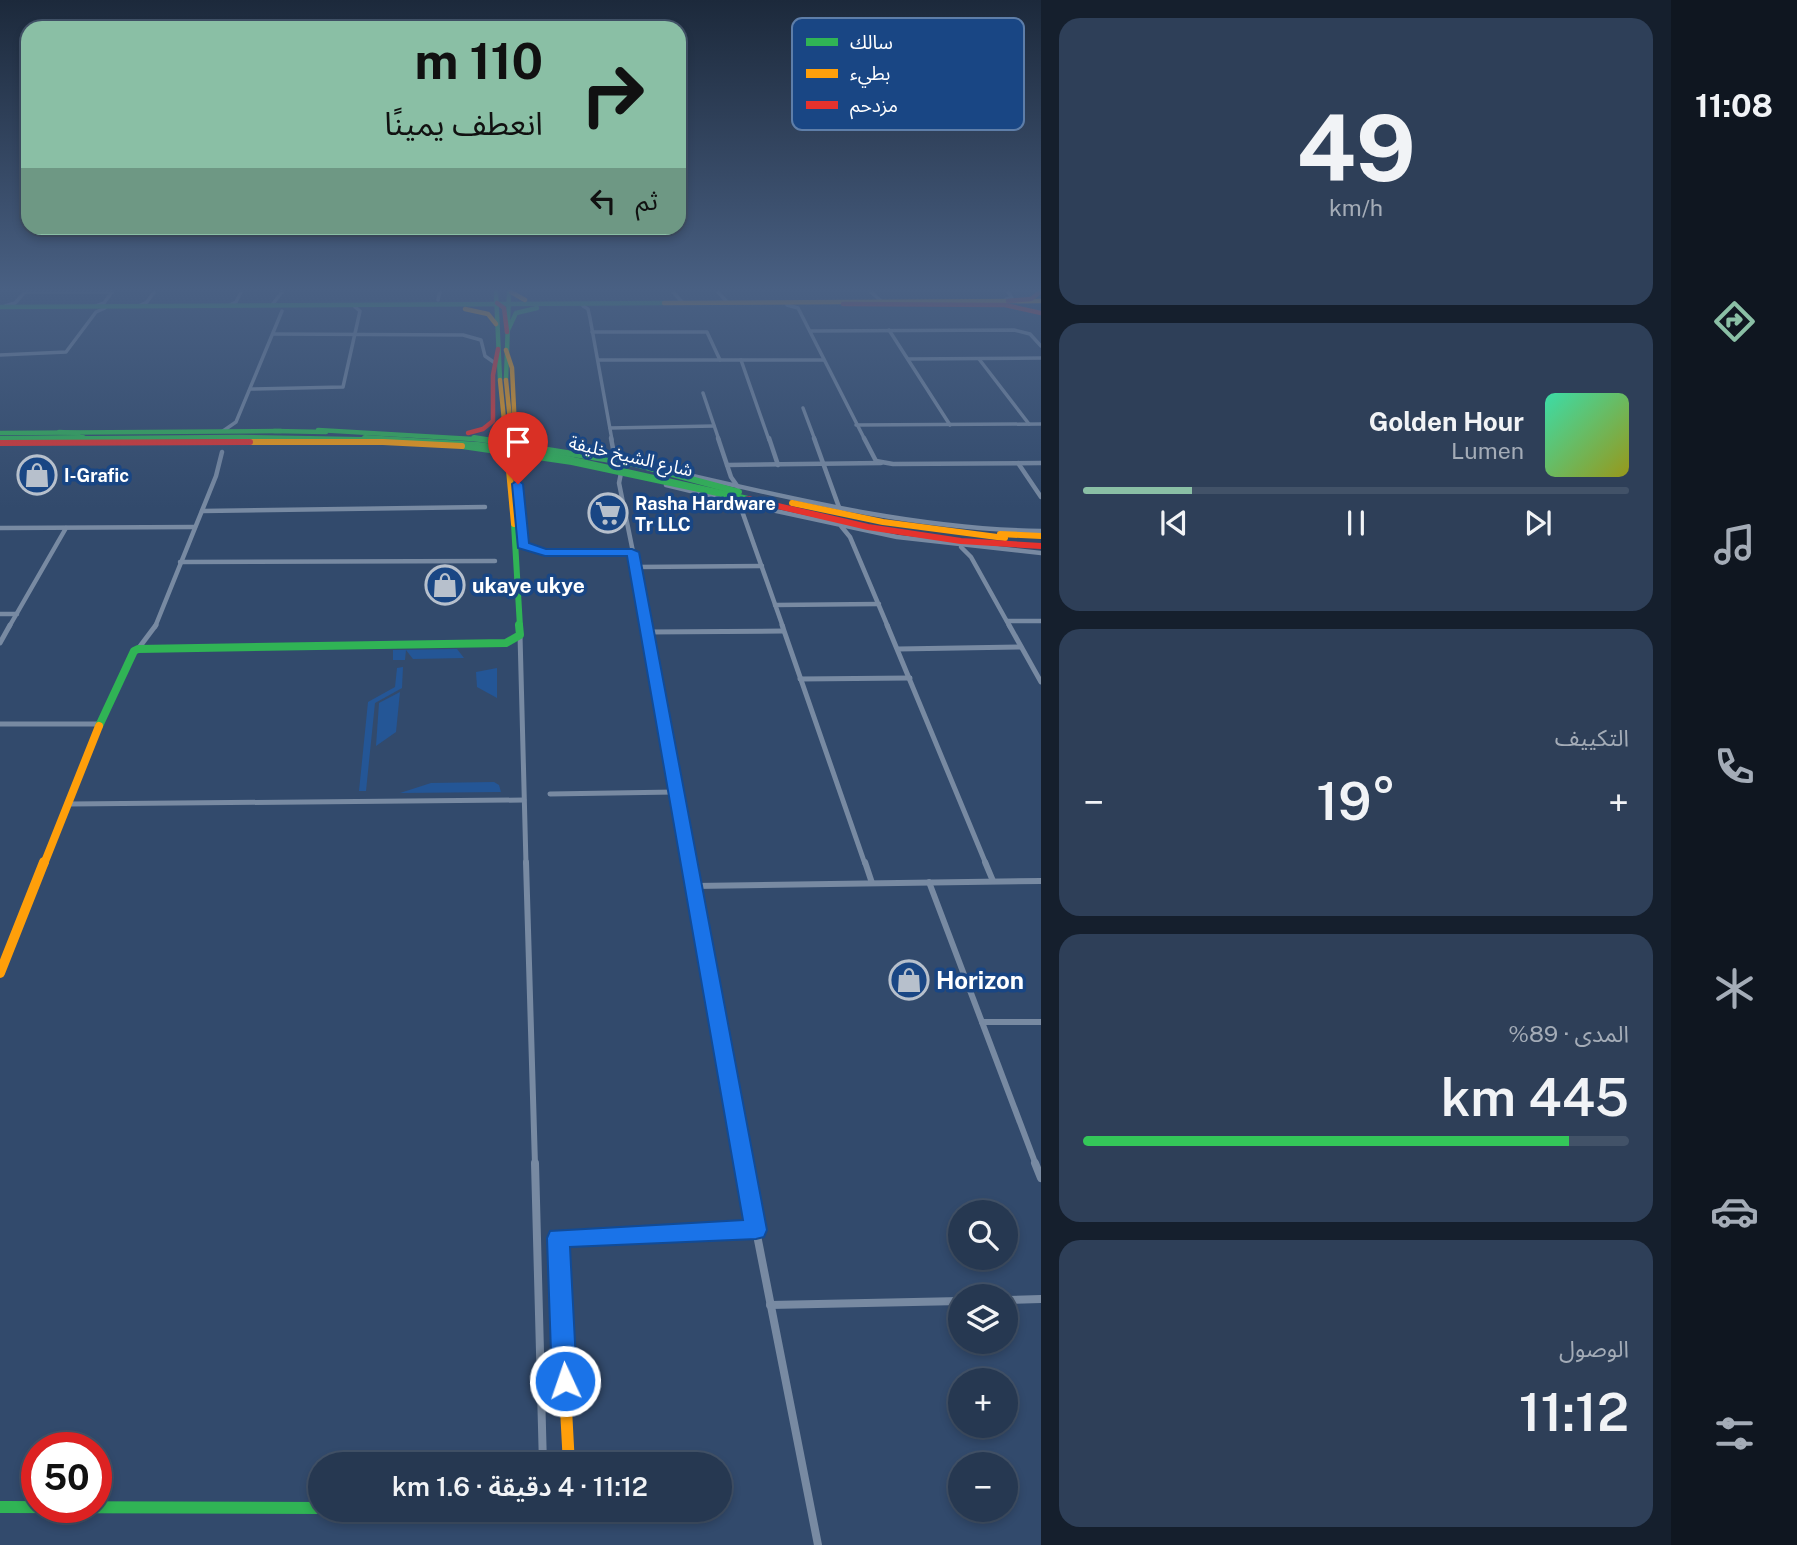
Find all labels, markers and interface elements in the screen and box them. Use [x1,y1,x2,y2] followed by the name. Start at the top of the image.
[792,18,1024,130] legend
[850,31,893,53] text: سالك
[415,32,543,90] text: 110 m
[567,49,658,140] icon: right
[850,62,890,88] text: بطيء
[1695,87,1773,124] text: 11:08
[850,94,898,120] text: مزدحم
[1296,95,1416,201] text: 49
[384,105,543,142] text: انعطف يمينًا
[584,182,622,220] icon: left
[636,185,658,216] text: ثم
[1329,194,1383,221] text: km/h
[1710,297,1759,346] icon: directions
[1369,406,1524,437] text: Golden Hour
[488,412,548,484] pin
[499,423,537,461] icon: arrive
[566,431,695,484] street label: شارع الشيخ خليفة
[1451,437,1524,464] text: Lumen
[16,454,58,496] shop icon: I-Grafic
[64,465,129,486] place label: I-Grafic
[587,492,629,534] supermarket icon: Rasha Hardware Tr LLC
[635,493,776,535] place label: Rasha Hardware Tr LLC
[1155,504,1193,542] icon: previous
[1337,504,1375,542] icon: pause
[1519,504,1557,542] icon: next
[1710,520,1759,569] icon: music
[424,564,466,606] shop icon: ukaye ukye
[472,573,585,598] place label: ukaye ukye
[1555,724,1629,751] text: التكييف
[1710,742,1759,791] icon: phone
[1316,771,1396,832] text: 19°
[1083,780,1104,825] text: −
[1608,780,1629,825] text: +
[888,959,930,1001] shop icon: Horizon
[1710,964,1759,1013] icon: climate
[936,966,1024,994] place label: Horizon
[1508,1020,1629,1047] text: المدى · 89%
[1441,1067,1629,1128] text: 445 km
[1710,1187,1759,1236] icon: car
[948,1200,1018,1522] map controls
[948,1200,1018,1270] button: search
[948,1284,1018,1354] button: layers
[1559,1335,1629,1362] text: الوصول
[528,1344,602,1418] position arrow
[948,1368,1018,1438] button: +
[1519,1382,1629,1443] text: 11:12
[1710,1409,1759,1458] icon: filters
[21,1432,112,1523] speed limit sign: 50
[948,1452,1018,1522] button: −
[392,1471,648,1502] text: 11:12 · 4 دقيقة · 1.6 km

